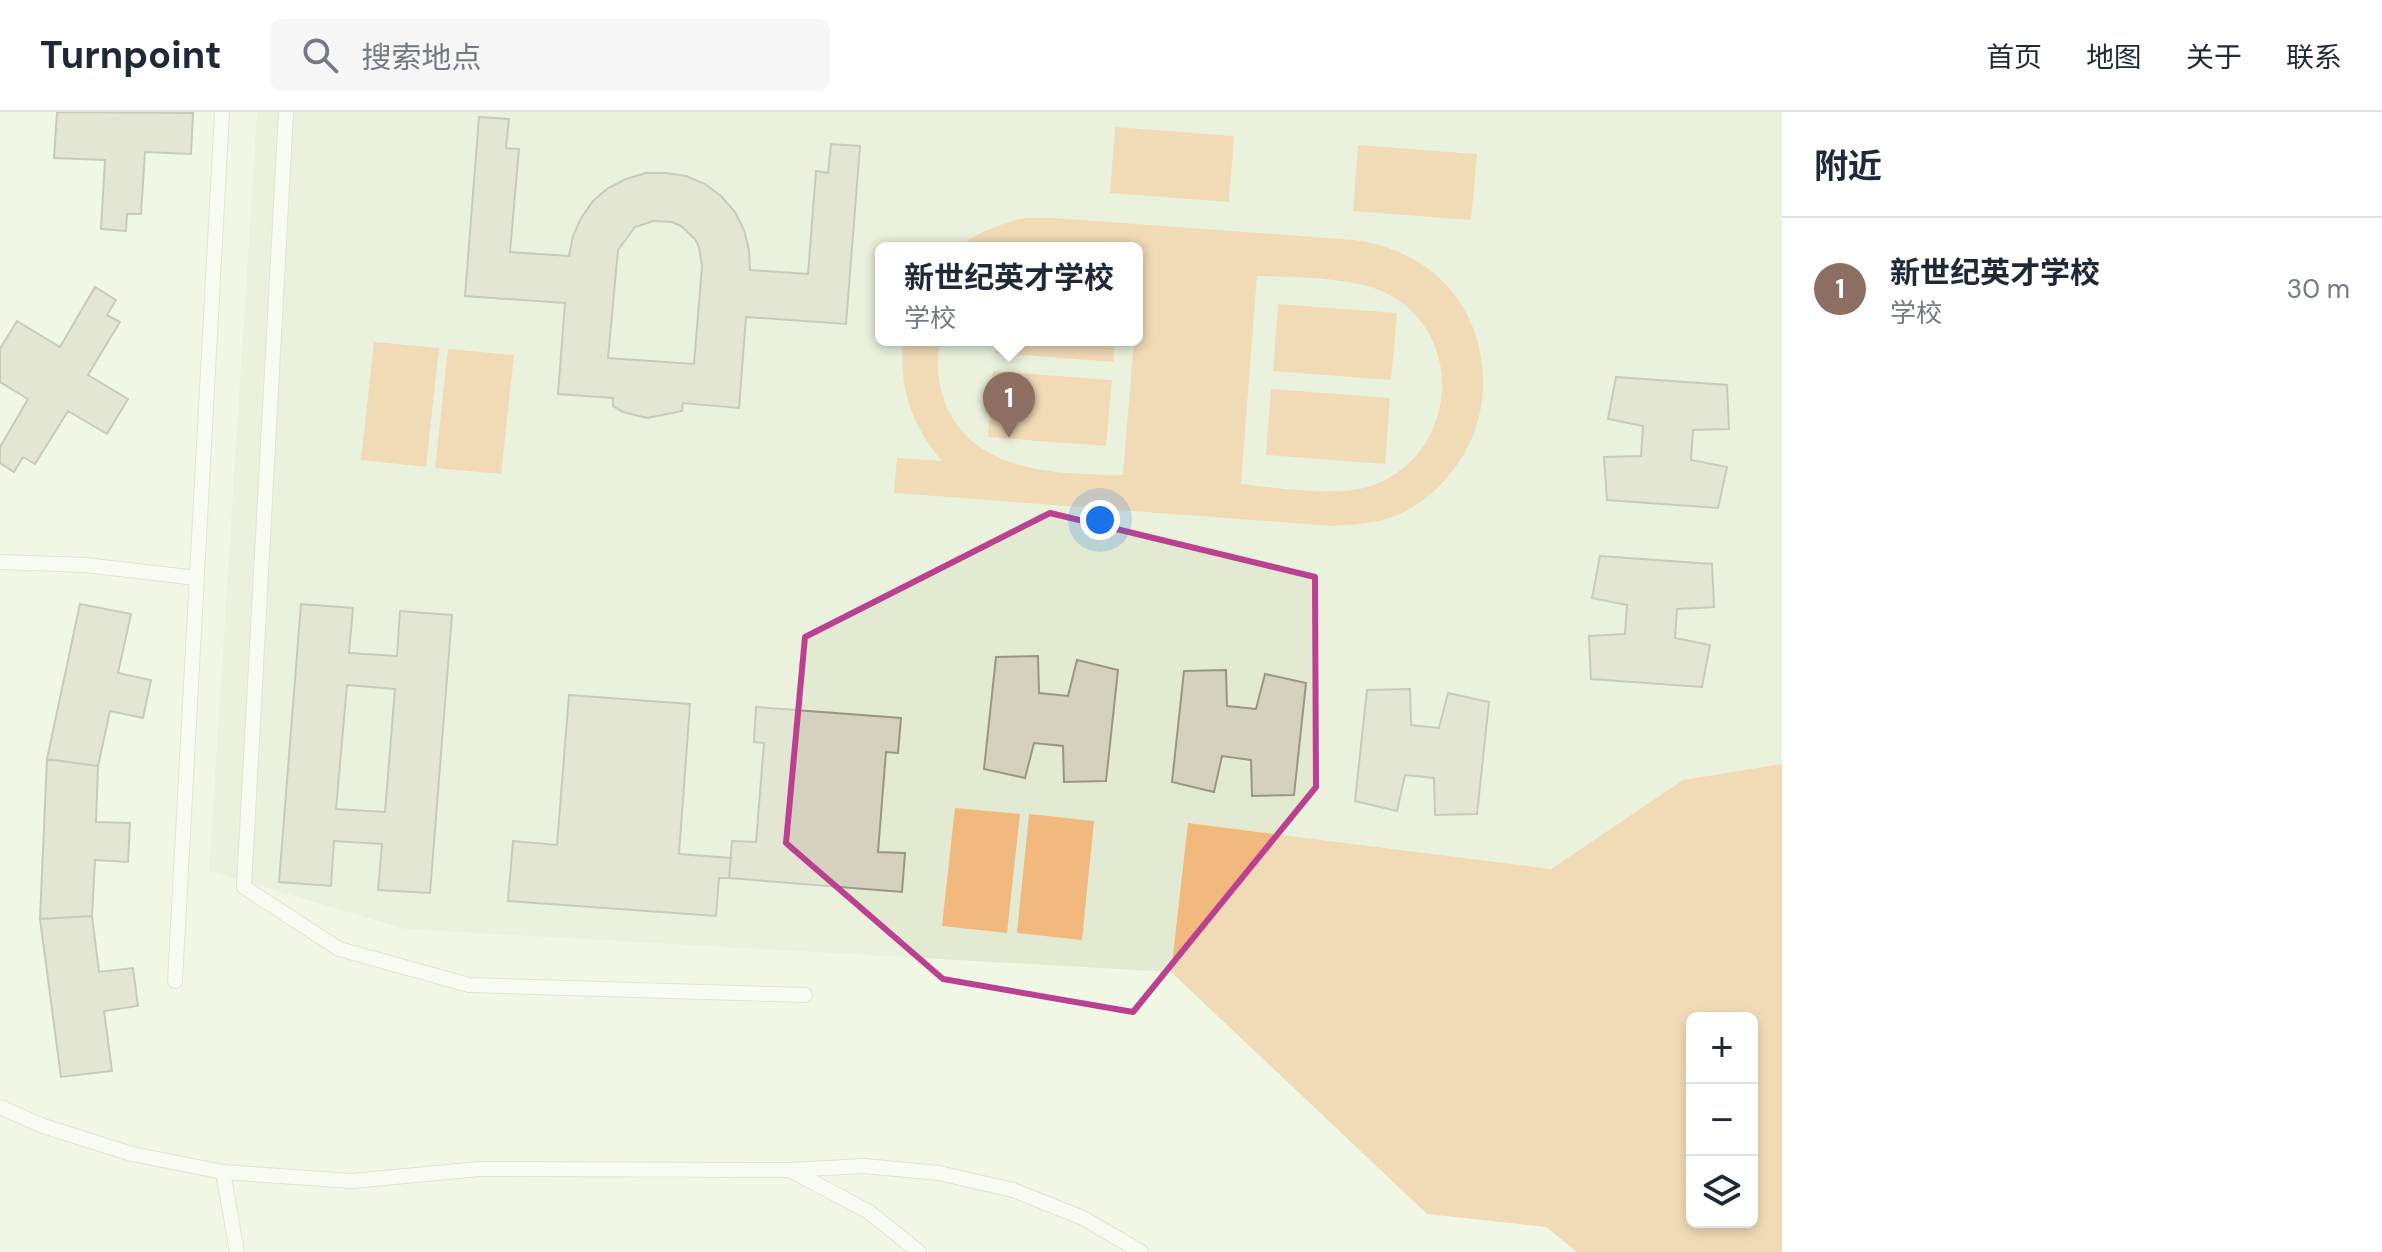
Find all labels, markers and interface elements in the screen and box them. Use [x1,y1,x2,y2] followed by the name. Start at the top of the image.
[270,19,830,91] search box
[40,30,222,80] text: Turnpoint
[298,33,342,77] icon: search
[362,38,482,77] text: 搜索地点
[1986,39,2042,76] text: 首页
[2086,39,2142,76] text: 地图
[2186,39,2242,76] text: 关于
[2286,39,2342,76] text: 联系
[1814,144,1882,189] text: 附近
[875,242,1143,346] popup
[1890,253,2100,292] text: 新世纪英才学校
[904,258,1114,297] text: 新世纪英才学校
[1835,272,1845,306] text: 1
[2287,272,2350,306] text: 30 m
[1890,296,1942,330] text: 学校
[904,301,956,335] text: 学校
[983,372,1035,438] pin: 1
[1080,500,1120,540] your location
[1686,1012,1758,1228] map controls
[1686,1012,1758,1084] button: +
[1686,1084,1758,1156] button: −
[1686,1156,1758,1228] button: layers

